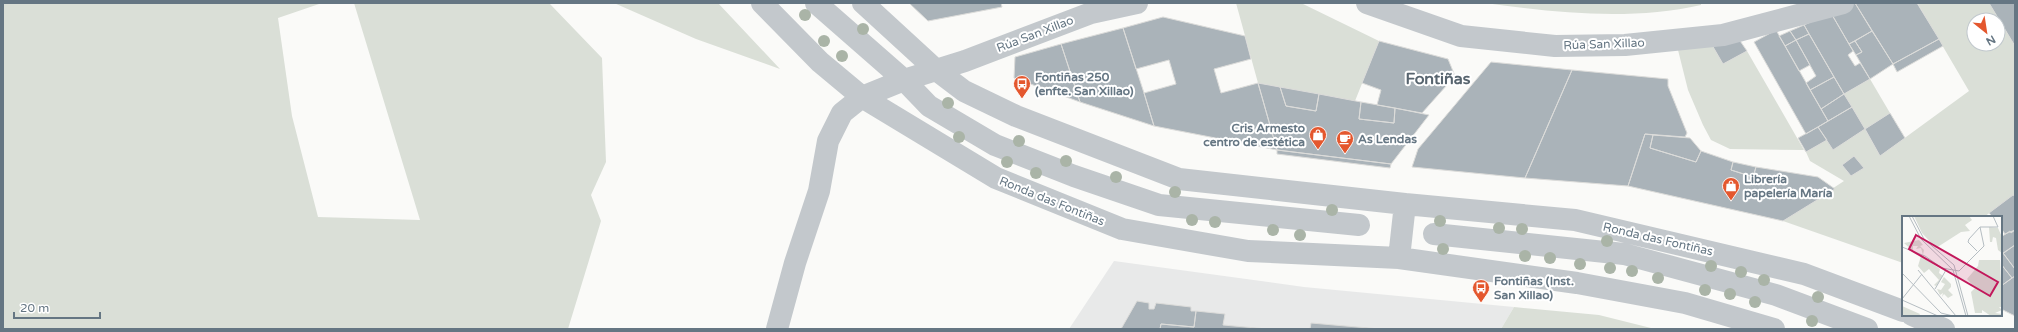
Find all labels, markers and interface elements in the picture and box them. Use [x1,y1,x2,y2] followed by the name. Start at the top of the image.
[1966,12,2006,52] north arrow
[995,13,1075,55] street label: Rúa San Xillao
[1984,32,1998,48] text: N
[1563,36,1645,52] street label: Rúa San Xillao
[1406,69,1471,89] district label: Fontiñas
[1035,70,1134,98] place label: Fontiñas 250 (enfte. San Xillao)
[1012,74,1032,99] bus stop icon: Fontiñas 250 (enfte. San Xillao)
[1203,121,1305,149] place label: Cris Armesto centro de estética
[1308,125,1328,150] shop icon: Cris Armesto centro de estética
[1335,129,1355,154] cafe icon: As Lendas
[1358,132,1417,146] place label: As Lendas
[1744,172,1833,201] place label: Librería papelería María
[997,173,1107,229] street label: Ronda das Fontiñas
[1721,176,1741,201] shop icon: Librería papelería María
[1902,216,2002,316] inset map
[1602,220,1715,259] street label: Ronda das Fontiñas
[1494,274,1574,302] place label: Fontiñas (Inst. San Xillao)
[1471,278,1491,303] bus stop icon: Fontiñas (Inst. San Xillao)
[14,294,100,320] scale bar
[20,301,49,315] text: 20 m

